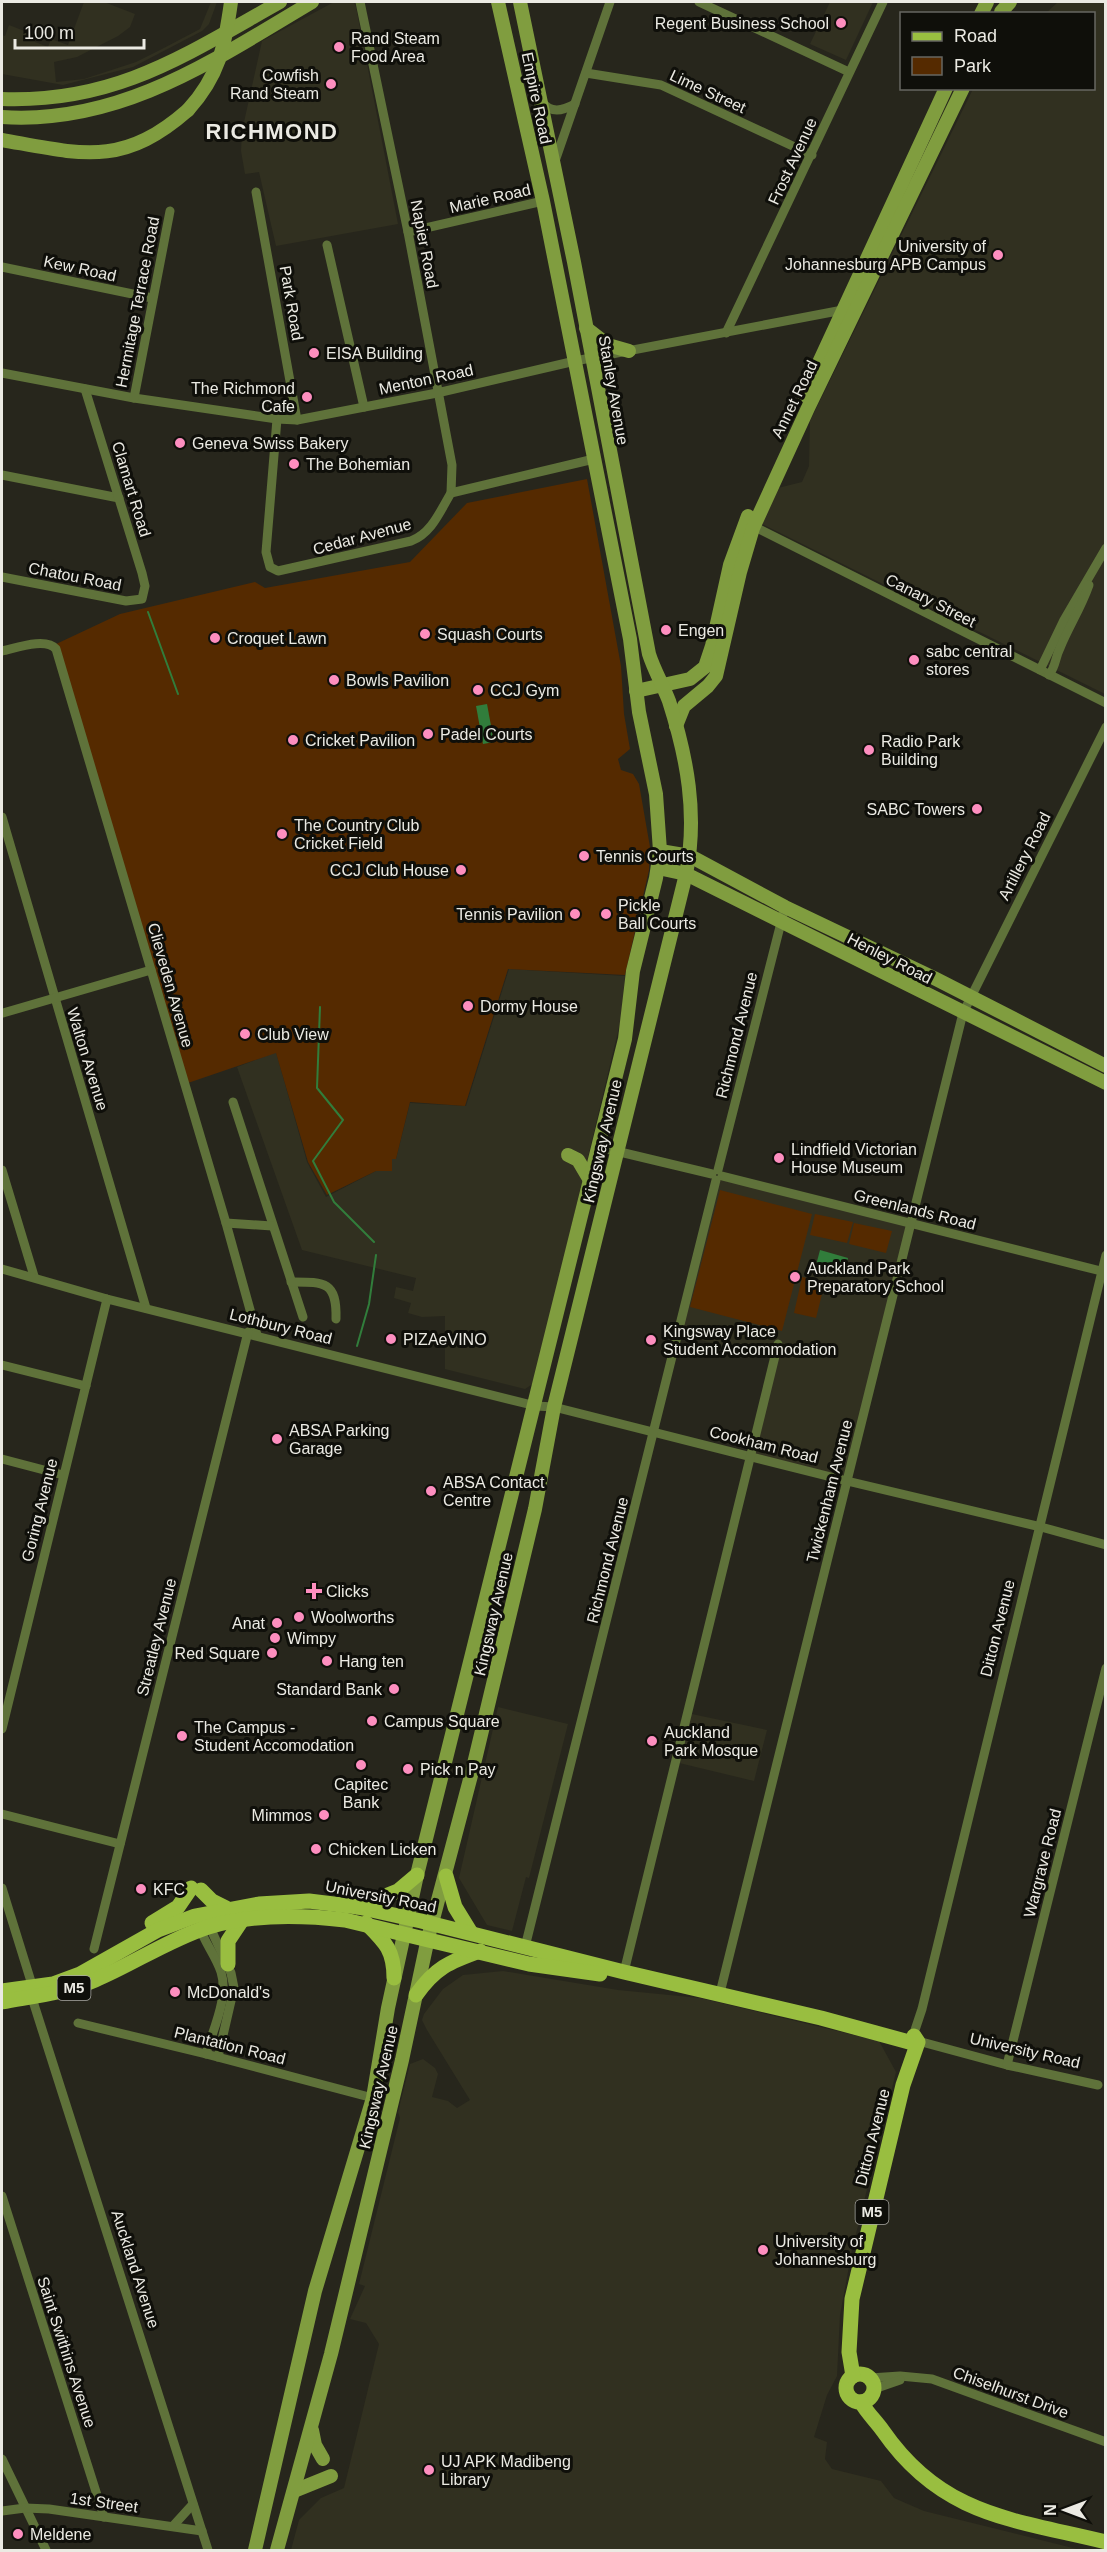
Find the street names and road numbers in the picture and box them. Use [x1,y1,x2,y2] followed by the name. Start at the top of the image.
[518,51,555,146] street label: Empire Road
[667,66,749,117] street label: Lime Street
[765,115,820,207] street label: Frost Avenue
[448,181,532,216] street label: Marie Road
[408,198,441,290] street label: Napier Road
[113,215,162,389] street label: Hermitage Terrace Road
[42,252,118,284] street label: Kew Road
[277,264,306,342] street label: Park Road
[596,334,632,446] street label: Stanley Avenue
[768,358,821,441] street label: Annet Road
[377,361,475,398] street label: Menton Road
[109,439,154,539] street label: Clamart Road
[311,515,413,558] street label: Cedar Avenue
[27,559,123,594] street label: Chatou Road
[883,570,979,631] street label: Canary Street
[995,810,1054,903] street label: Artillery Road
[145,921,196,1049] street label: Clieveden Avenue
[845,930,935,987] street label: Henley Road
[713,970,760,1100] street label: Richmond Avenue
[64,1006,111,1113] street label: Walton Avenue
[580,1078,625,1204] street label: Kingsway Avenue
[852,1186,978,1233] street label: Greenlands Road
[228,1306,334,1347] street label: Lothbury Road
[804,1418,855,1564] street label: Twickenham Avenue
[708,1423,820,1466] street label: Cookham Road
[18,1457,61,1563] street label: Goring Avenue
[584,1495,631,1625] street label: Richmond Avenue
[471,1551,516,1677] street label: Kingsway Avenue
[134,1576,179,1698] street label: Streatley Avenue
[977,1578,1018,1678] street label: Ditton Avenue
[1021,1807,1064,1919] street label: Wargrave Road
[324,1877,438,1916] street label: University Road
[58,1976,90,2000] road number: M5
[173,2023,287,2068] street label: Plantation Road
[356,2024,401,2150] street label: Kingsway Avenue
[968,2030,1082,2071] street label: University Road
[852,2087,893,2187] street label: Ditton Avenue
[856,2200,888,2224] road number: M5
[108,2208,163,2331] street label: Auckland Avenue
[34,2274,99,2430] street label: Saint Swithins Avenue
[951,2364,1071,2421] street label: Chiselhurst Drive
[69,2489,140,2516] street label: 1st Street

